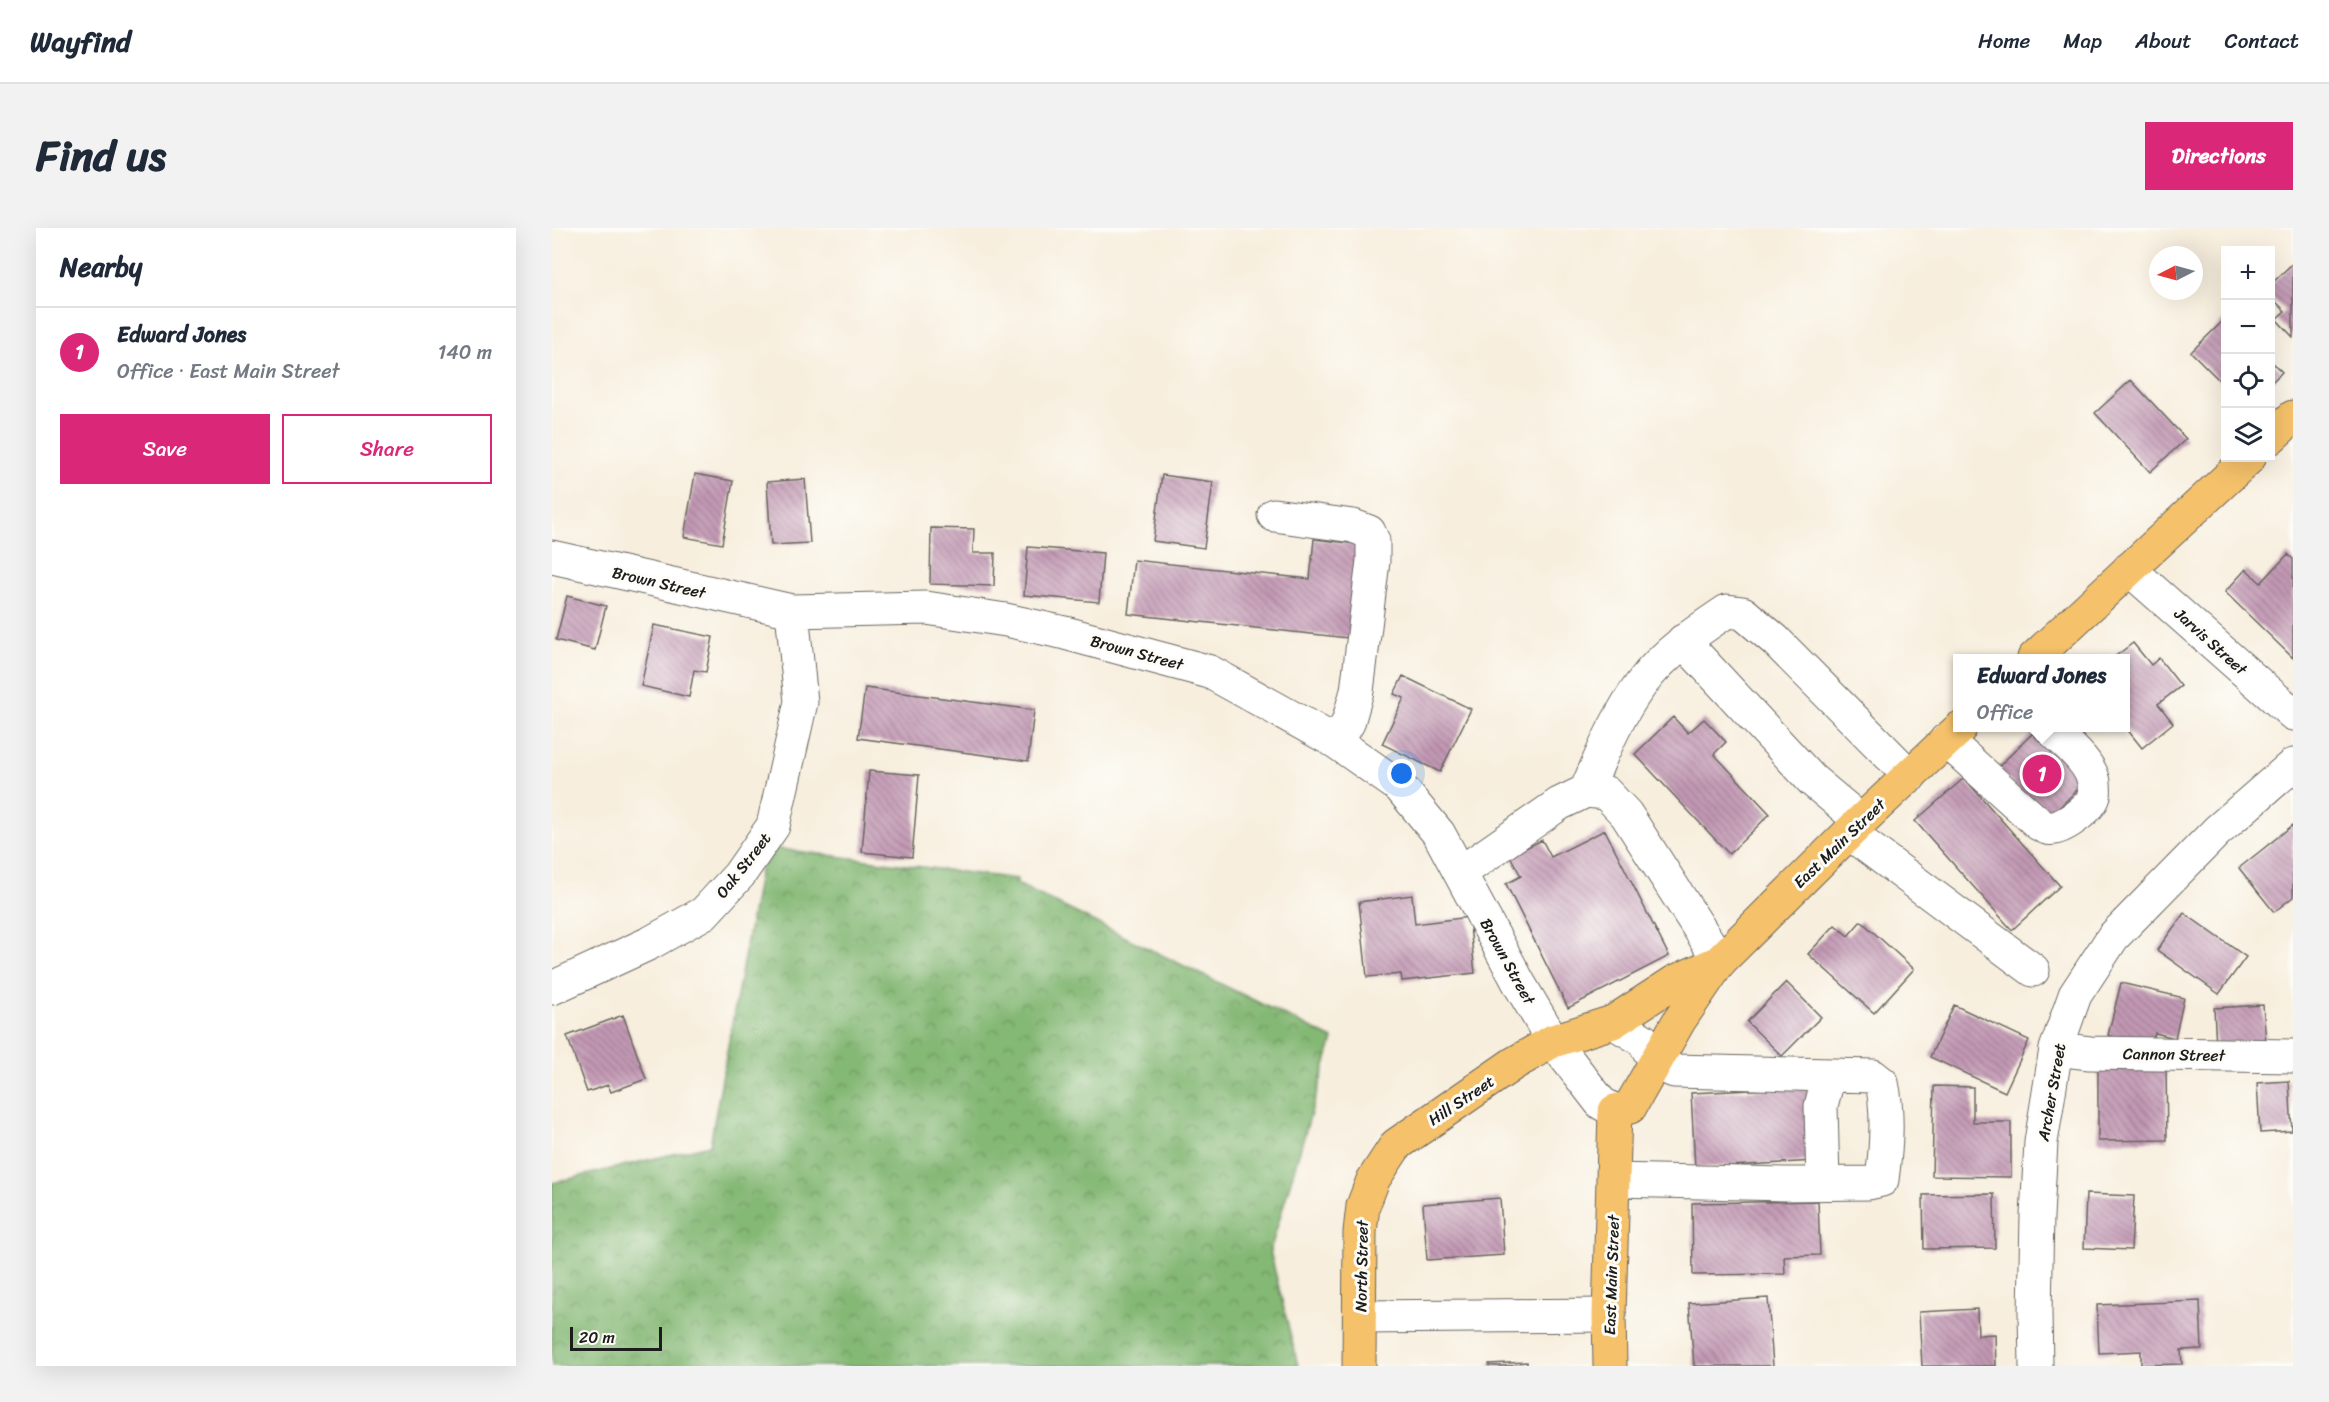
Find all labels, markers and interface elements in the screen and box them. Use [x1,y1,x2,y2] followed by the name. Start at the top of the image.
[30,17,131,66] text: Wayfind
[1978,22,2030,60] text: Home
[2063,22,2102,60] text: Map
[2135,22,2192,60] text: About
[2225,22,2299,60] text: Contact
[36,119,166,193] text: Find us
[2145,122,2293,190] button: Directions
[60,244,142,290] text: Nearby
[2149,246,2203,300] north arrow
[2221,246,2275,462] map controls
[2221,246,2275,300] button: +
[2221,300,2275,354] button: −
[117,315,246,354] text: Edward Jones
[75,335,84,370] text: 1
[438,335,492,370] text: 140 m
[117,354,340,389] text: Office · East Main Street
[2221,354,2275,408] button: locate
[2221,408,2275,462] button: layers
[60,414,270,484] button: Save
[282,414,492,484] button: Share
[609,558,709,607] street label: Brown Street
[2167,600,2254,683] street label: Jarvis Street
[1087,626,1187,679] street label: Brown Street
[1953,654,2130,732] popup
[1977,656,2106,695] text: Edward Jones
[1977,695,2033,730] text: Office
[2022,752,2062,796] pin: 1
[1387,759,1416,788] your location
[1786,791,1893,896] street label: East Main Street
[708,826,779,905] street label: Oak Street
[1472,913,1544,1010] street label: Brown Street
[2123,1039,2226,1070] street label: Cannon Street
[2028,1041,2074,1144] street label: Archer Street
[1422,1067,1501,1134] street label: Hill Street
[1595,1214,1628,1336] street label: East Main Street
[1346,1219,1377,1312] street label: North Street
[579,1323,615,1352] text: 20 m
[570,1324,662,1352] scale bar

